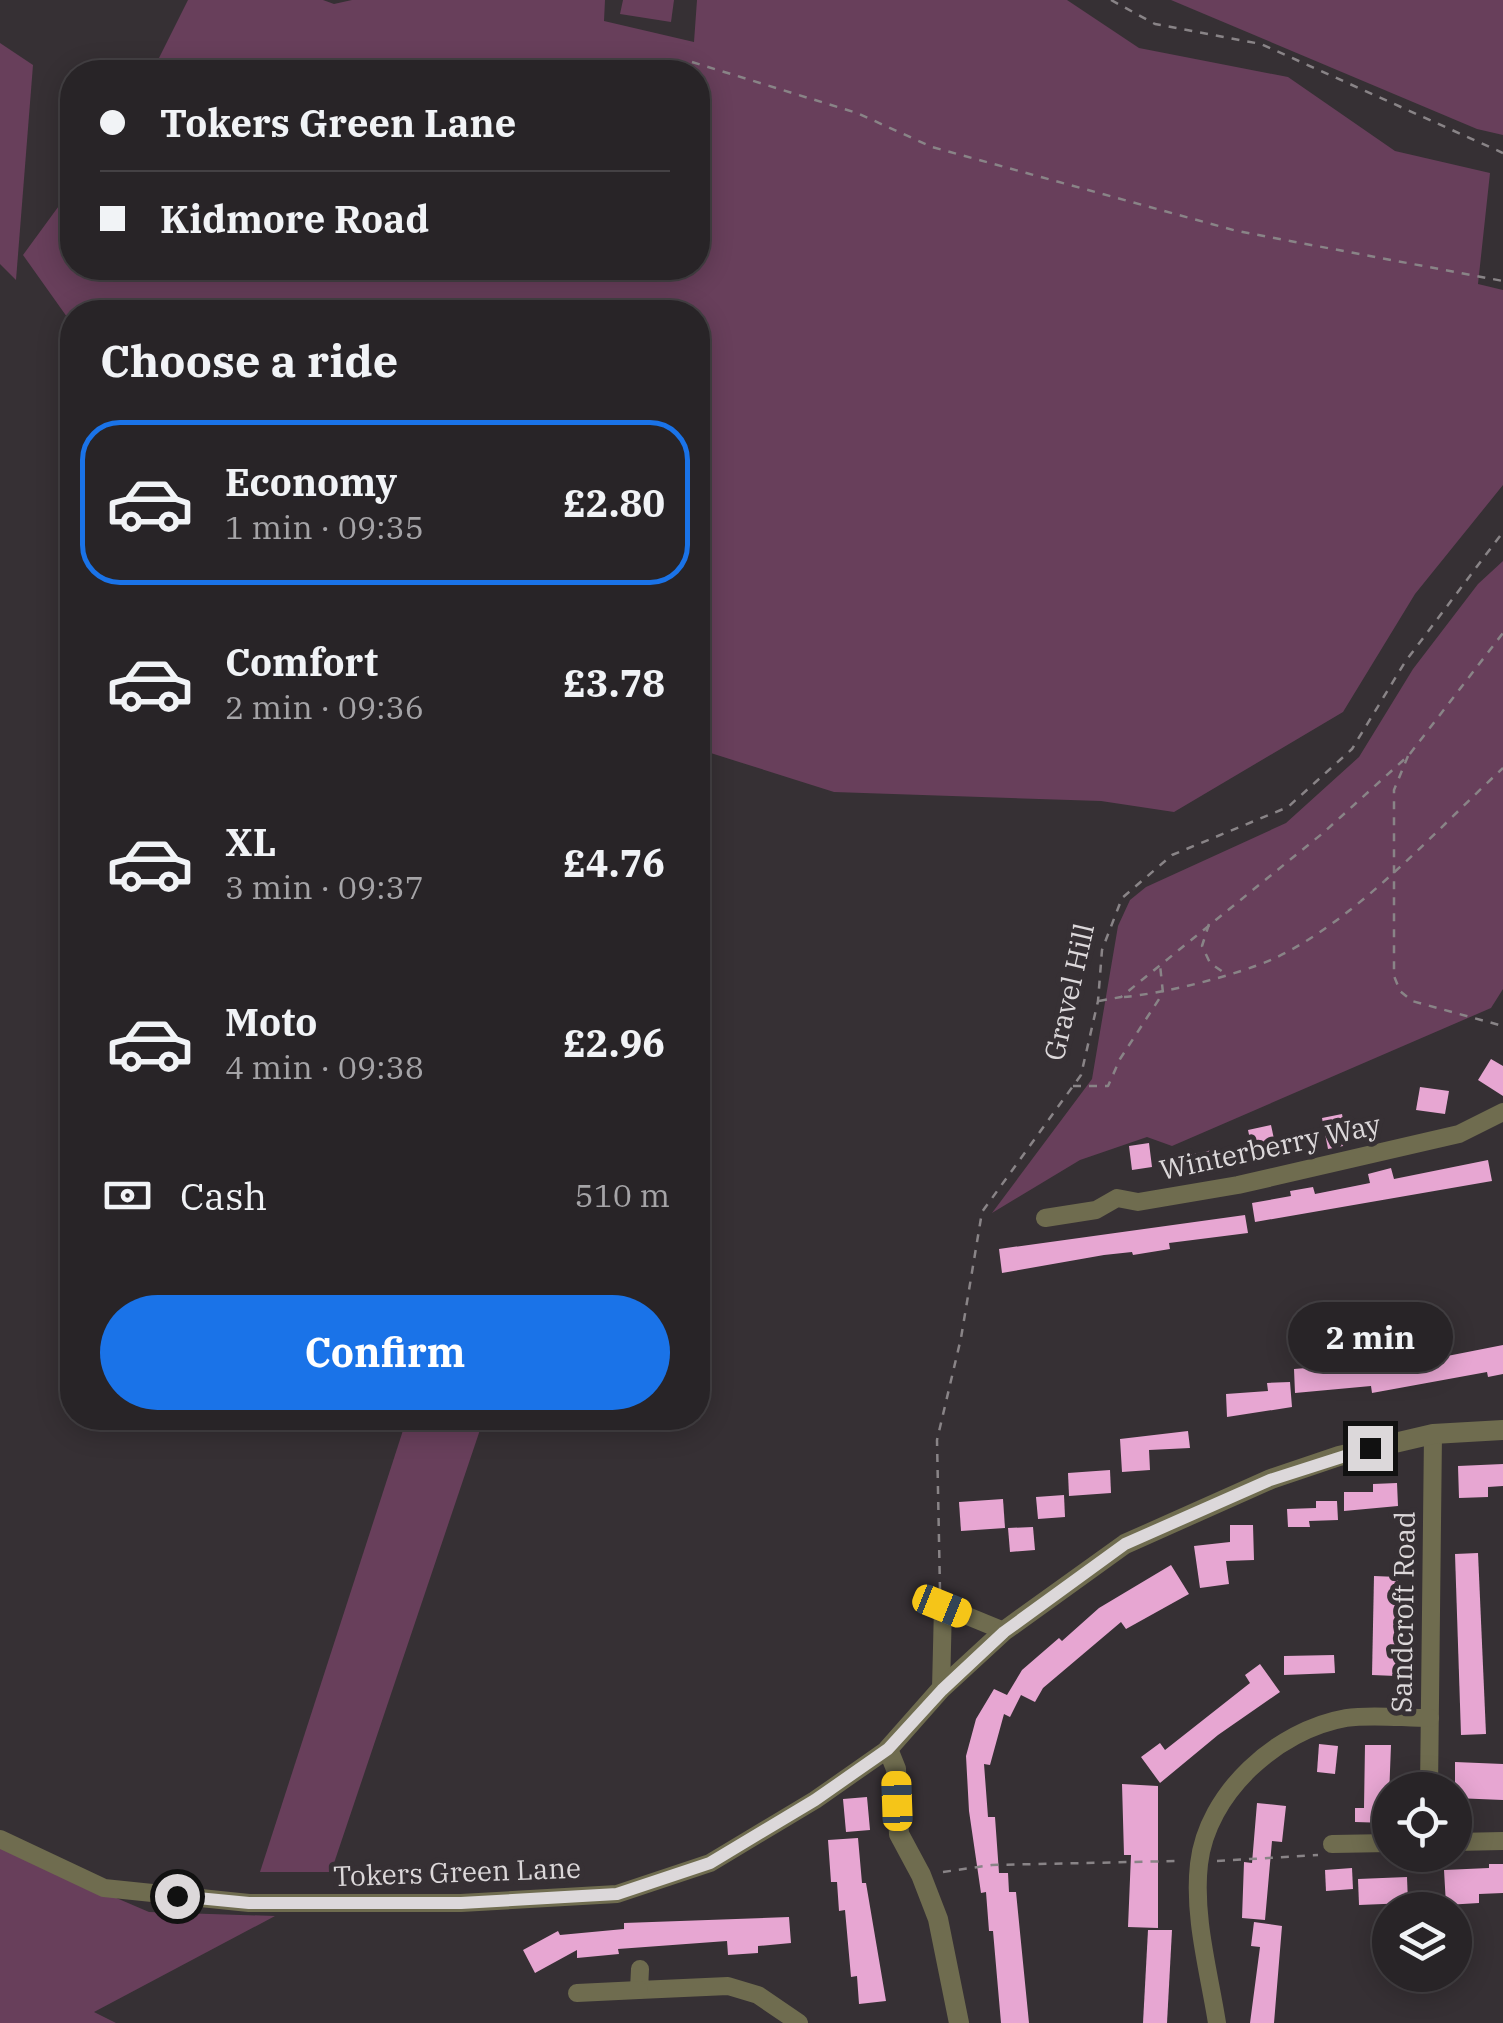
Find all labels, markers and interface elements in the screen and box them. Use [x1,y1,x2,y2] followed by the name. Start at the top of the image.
[160,98,516,147] text: Tokers Green Lane
[160,194,429,243] text: Kidmore Road
[100,331,398,389] text: Choose a ride
[225,457,397,506] text: Economy
[105,458,195,548] icon: car
[563,478,665,527] text: £2.80
[225,506,424,548] text: 1 min · 09:35
[225,637,378,686] text: Comfort
[105,638,195,728] icon: car
[563,658,665,707] text: £3.78
[225,686,424,728] text: 2 min · 09:36
[225,817,276,866] text: XL
[105,818,195,908] icon: car
[563,838,665,887] text: £4.76
[225,866,424,908] text: 3 min · 09:37
[1035,920,1102,1064] street label: Gravel Hill
[225,997,317,1046] text: Moto
[105,998,195,1088] icon: car
[563,1018,665,1067] text: £2.96
[225,1046,424,1088] text: 4 min · 09:38
[1156,1105,1384,1188] street label: Winterberry Way
[100,1168,155,1223] icon: cash
[180,1171,267,1220] text: Cash
[574,1174,670,1216] text: 510 m
[100,1295,670,1410] button: Confirm
[1288,1303,1452,1373] callout: 2 min
[1326,1316,1415,1358] text: 2 min
[1348,1426,1393,1471] route end
[1382,1511,1423,1713] street label: Sandcroft Road
[909,1581,975,1631] car
[881,1770,913,1832] car
[1372,1772,1472,1992] map controls
[1372,1772,1472,1872] button: locate
[332,1849,582,1894] street label: Tokers Green Lane
[155,1874,200,1919] route start
[1372,1892,1472,1992] button: layers

